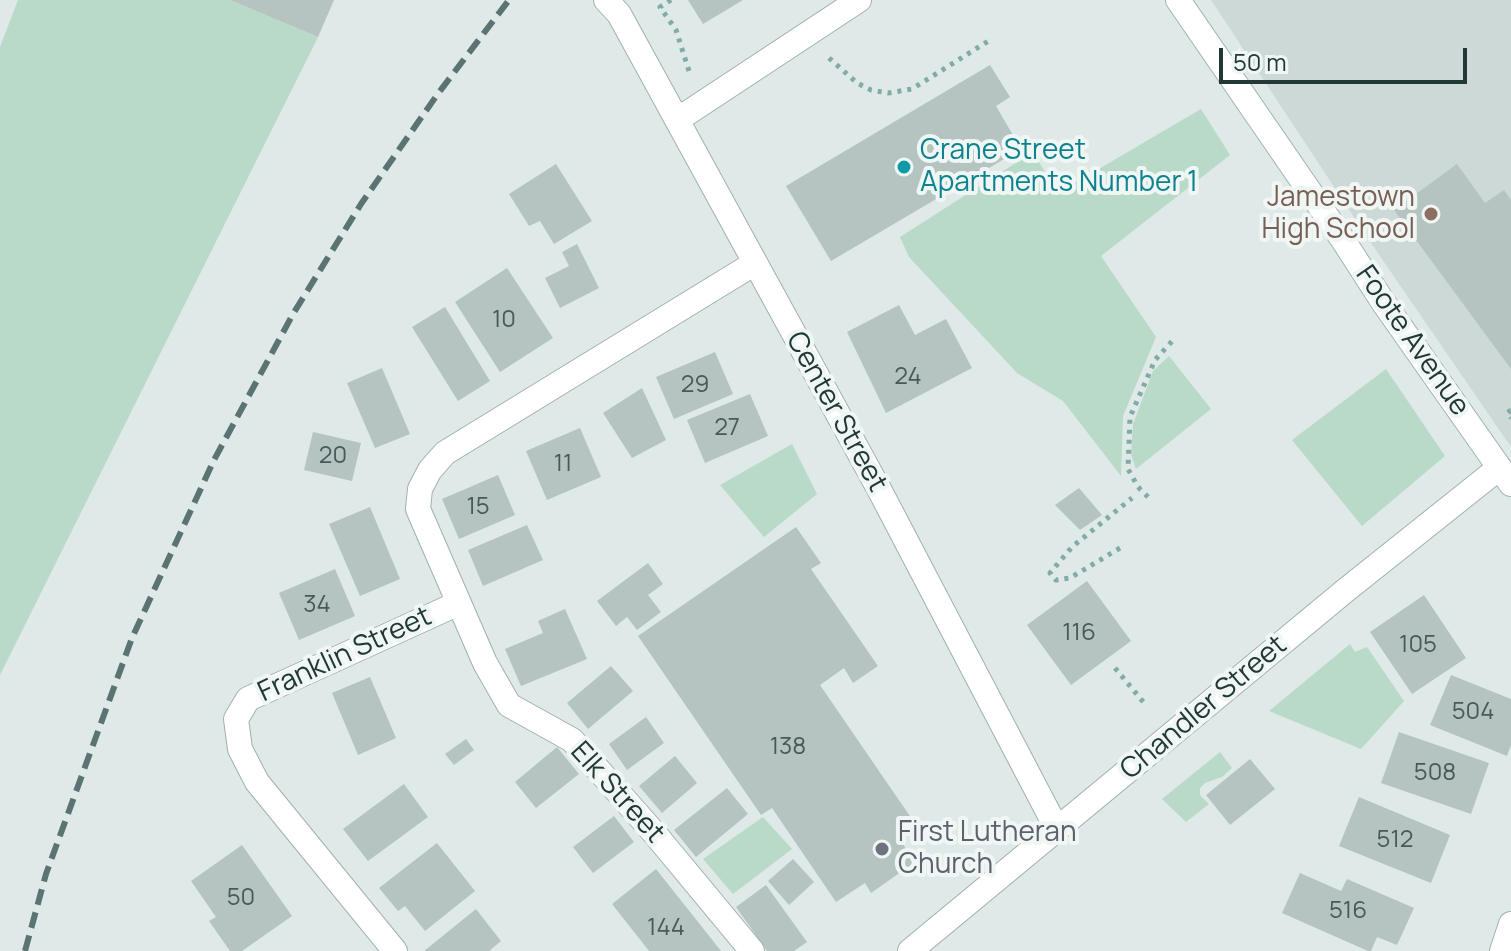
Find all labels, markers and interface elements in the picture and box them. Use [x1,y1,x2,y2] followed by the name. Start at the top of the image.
[1223,32,1471,82] scale bar
[1233,45,1287,78] text: 50 m
[920,134,1198,200] place label: Crane Street Apartments Number 1
[895,158,913,176] marker: Crane Street Apartments Number 1
[1261,181,1415,247] place label: Jamestown High School
[1422,205,1440,223] marker: Jamestown High School
[1348,260,1476,422] street label: Foote Avenue
[492,306,516,334] house number: 10
[778,326,894,498] street label: Center Street
[894,363,922,391] house number: 24
[681,371,709,399] house number: 29
[714,414,740,442] house number: 27
[319,442,347,470] house number: 20
[554,450,572,478] house number: 11
[466,493,490,521] house number: 15
[303,591,331,619] house number: 34
[253,600,437,710] street label: Franklin Street
[1062,619,1096,647] house number: 116
[1114,629,1294,787] street label: Chandler Street
[1399,631,1437,659] house number: 105
[1452,698,1494,726] house number: 504
[770,733,806,761] house number: 138
[563,736,671,850] street label: Elk Street
[1414,759,1456,787] house number: 508
[898,816,1077,882] place label: First Lutheran Church
[1377,826,1413,854] house number: 512
[873,840,891,858] marker: First Lutheran Church
[227,884,255,912] house number: 50
[1329,897,1367,925] house number: 516
[647,914,685,942] house number: 144

